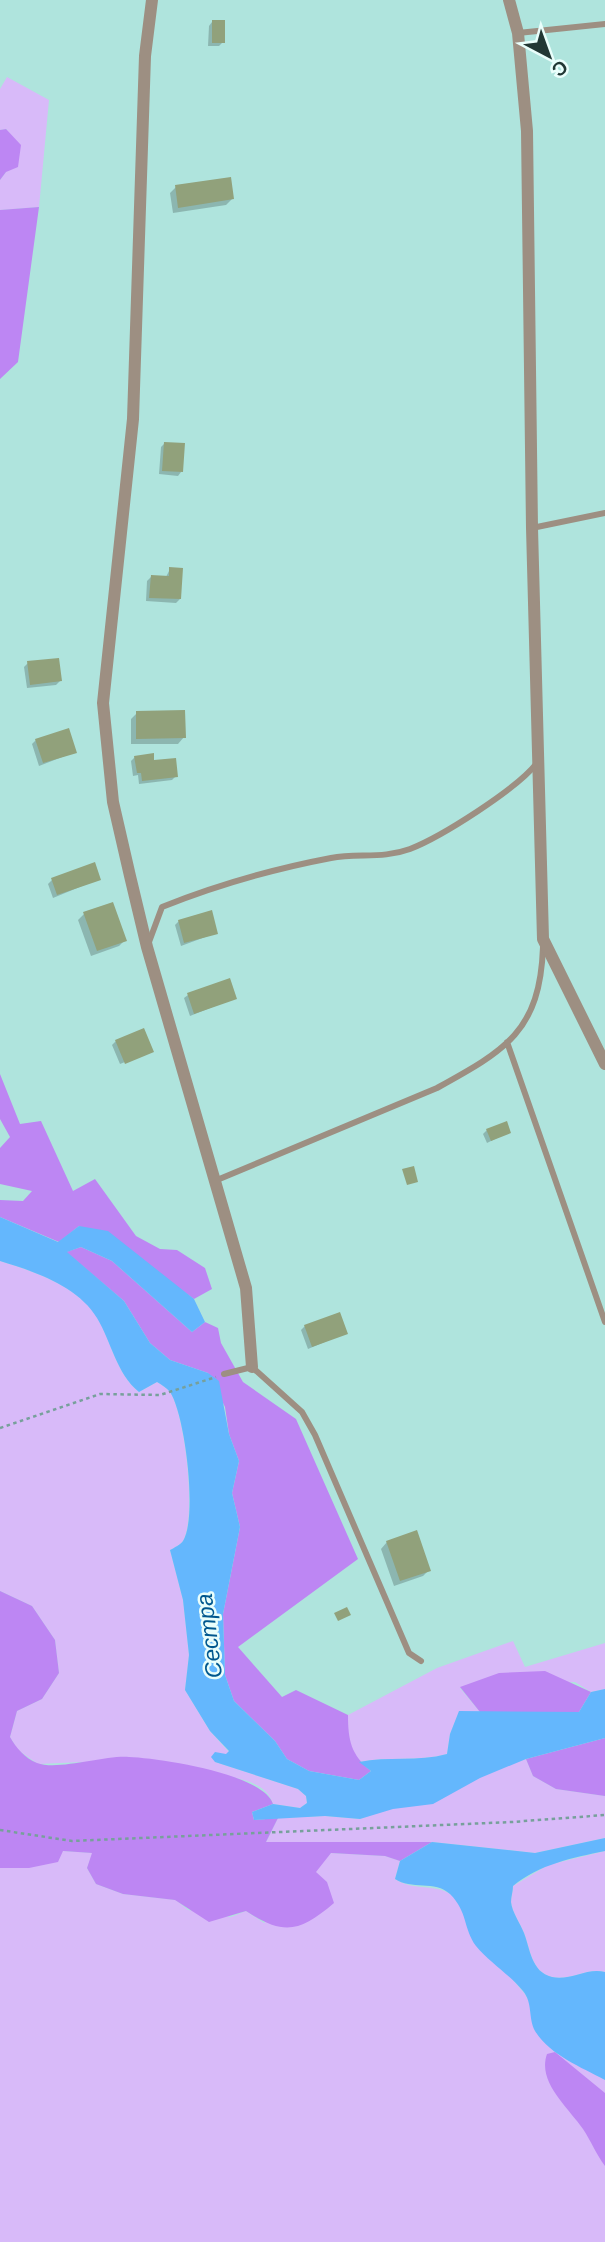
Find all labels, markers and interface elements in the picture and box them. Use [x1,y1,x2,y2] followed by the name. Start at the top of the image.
[514,21,584,91] north arrow
[548,56,573,83] text: С
[189,1592,227,1680] water label: Сестра

